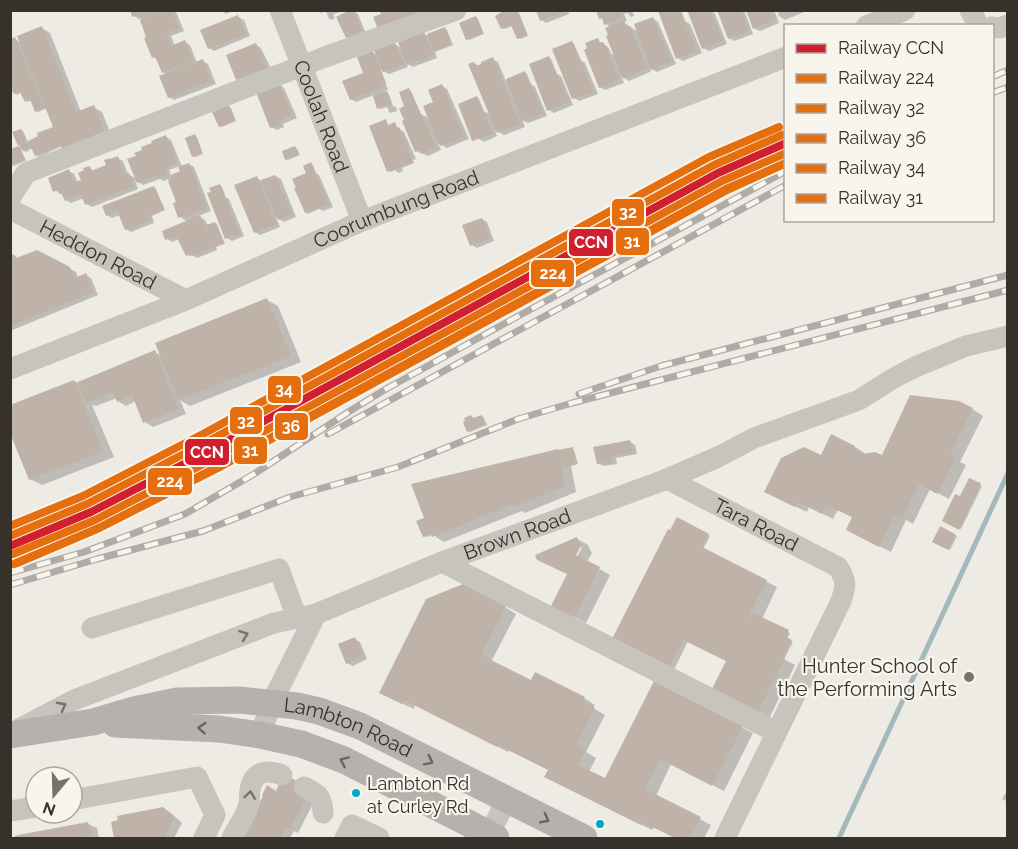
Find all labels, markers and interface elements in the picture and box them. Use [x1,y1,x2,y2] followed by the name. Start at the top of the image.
[784,24,994,222] legend
[838,37,944,58] text: Railway CCN
[289,57,354,176] street label: Coolah Road
[838,67,934,88] text: Railway 224
[838,97,925,118] text: Railway 32
[838,127,926,148] text: Railway 36
[838,157,925,178] text: Railway 34
[310,165,482,253] street label: Coorumbung Road
[838,187,923,208] text: Railway 31
[611,198,645,227] line badge: 32
[619,203,637,222] text: 32
[36,214,160,295] street label: Heddon Road
[615,227,650,256] line badge: 31
[568,228,614,257] line badge: CCN
[624,232,641,251] text: 31
[574,233,608,252] text: CCN
[530,259,575,288] line badge: 224
[539,264,567,283] text: 224
[267,375,302,404] line badge: 34
[275,380,293,399] text: 34
[229,406,263,435] line badge: 32
[237,412,255,431] text: 32
[274,412,309,441] line badge: 36
[282,417,301,436] text: 36
[233,436,268,465] line badge: 31
[184,438,230,466] line badge: CCN
[242,441,259,460] text: 31
[190,443,224,462] text: CCN
[147,467,193,496] line badge: 224
[156,472,184,491] text: 224
[710,493,802,556] street label: Tara Road
[460,503,574,565] street label: Brown Road
[237,630,248,642] one-way arrow
[777,654,958,701] place label: Hunter School of the Performing Arts
[962,670,976,684] marker: Hunter School of the Performing Arts
[283,693,416,762] street label: Lambton Road
[56,702,66,713] one-way arrow
[198,722,207,735] one-way arrow
[423,754,434,765] one-way arrow
[339,756,350,768] one-way arrow
[24,765,84,825] north arrow
[367,773,469,817] place label: Lambton Rd at Curley Rd
[350,787,362,799] marker: Lambton Rd at Curley Rd
[243,790,256,800] one-way arrow
[40,798,58,820] text: N
[539,812,549,823] one-way arrow
[594,818,606,830] unlabelled marker

